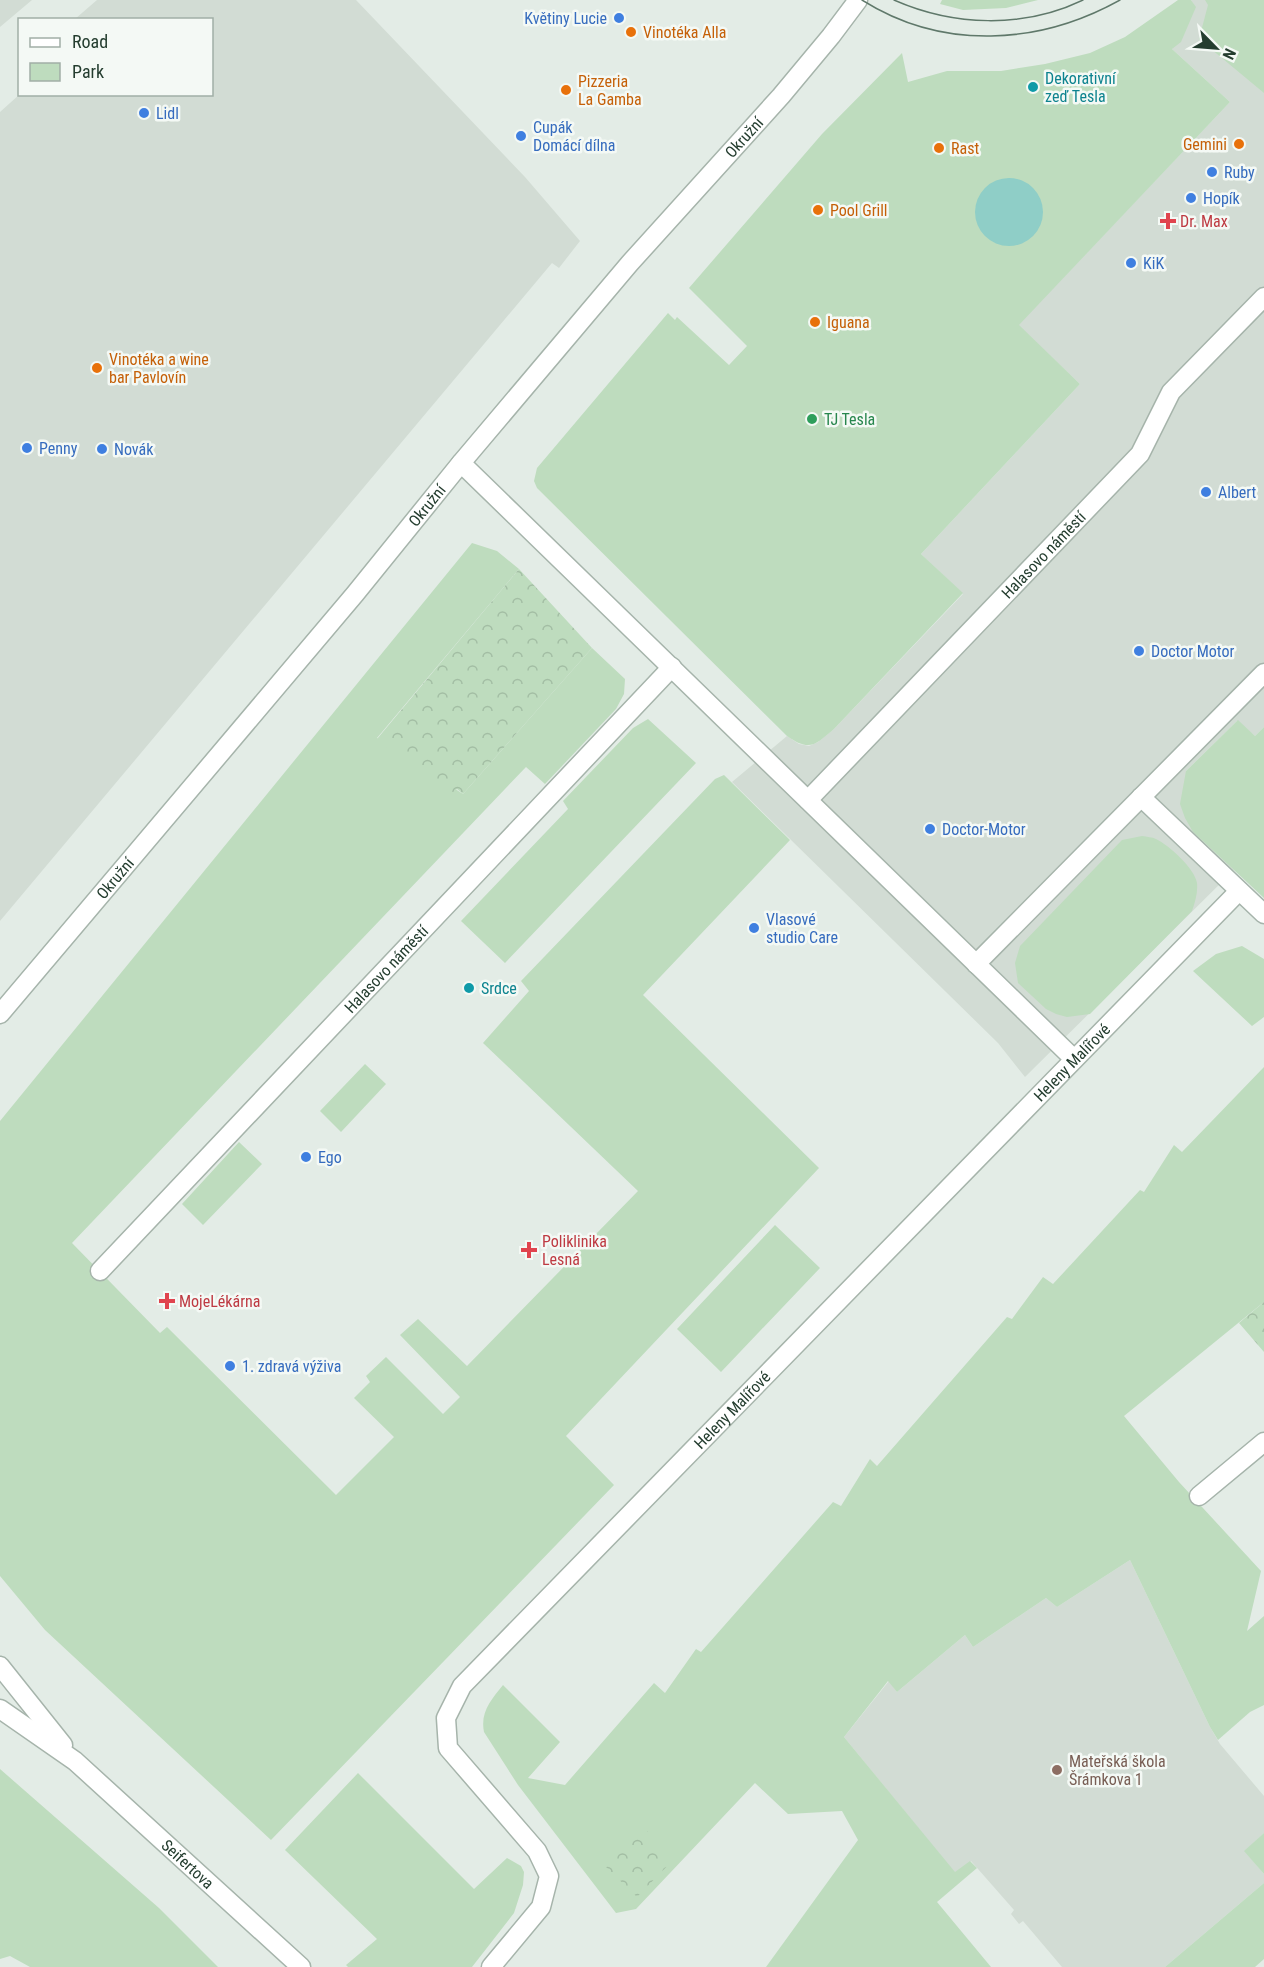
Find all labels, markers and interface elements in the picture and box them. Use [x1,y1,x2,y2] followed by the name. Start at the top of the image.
[524,9,607,28] place label: Květiny Lucie
[612,11,626,25] marker: Květiny Lucie
[18,18,213,96] legend
[1186,18,1246,78] north arrow
[643,23,726,42] place label: Vinotéka Alla
[624,25,638,39] marker: Vinotéka Alla
[72,31,108,52] text: Road
[1218,46,1240,63] text: N
[72,61,104,82] text: Park
[1045,69,1117,106] place label: Dekorativní zeď Tesla
[578,72,642,109] place label: Pizzeria La Gamba
[1026,80,1040,94] marker: Dekorativní zeď Tesla
[559,83,573,97] marker: Pizzeria La Gamba
[156,104,179,123] place label: Lidl
[137,106,151,120] marker: Lidl
[721,112,768,162] street label: Okružní
[533,118,616,155] place label: Cupák Domácí dílna
[514,129,528,143] marker: Cupák Domácí dílna
[1183,135,1227,154] place label: Gemini
[1232,137,1246,151] marker: Gemini
[951,139,979,158] place label: Rast
[932,141,946,155] marker: Rast
[1224,163,1255,182] place label: Ruby
[1205,165,1219,179] marker: Ruby
[1203,189,1241,208] place label: Hopík
[1184,191,1198,205] marker: Hopík
[830,201,888,220] place label: Pool Grill
[811,203,825,217] marker: Pool Grill
[1180,212,1228,231] place label: Dr. Max
[1161,214,1175,228] marker: Dr. Max
[1143,254,1164,273] place label: KiK
[1124,256,1138,270] marker: KiK
[827,313,870,332] place label: Iguana
[808,315,822,329] marker: Iguana
[109,350,209,387] place label: Vinotéka a wine bar Pavlovín
[90,361,104,375] marker: Vinotéka a wine bar Pavlovín
[824,410,875,429] place label: TJ Tesla
[805,412,819,426] marker: TJ Tesla
[39,439,78,458] place label: Penny
[114,440,154,459] place label: Novák
[20,441,34,455] marker: Penny
[95,442,109,456] marker: Novák
[405,480,450,530] street label: Okružní
[1218,483,1257,502] place label: Albert
[1199,485,1213,499] marker: Albert
[998,507,1091,602] street label: Halasovo náměstí
[1151,642,1234,661] place label: Doctor Motor
[1132,644,1146,658] marker: Doctor Motor
[942,820,1026,839] place label: Doctor-Motor
[923,822,937,836] marker: Doctor-Motor
[93,853,139,903] street label: Okružní
[766,910,838,947] place label: Vlasové studio Care
[341,921,433,1017] street label: Halasovo náměstí
[747,921,761,935] marker: Vlasové studio Care
[481,979,517,998] place label: Srdce
[462,981,476,995] marker: Srdce
[1030,1020,1114,1105] street label: Heleny Malířové
[318,1148,342,1167] place label: Ego
[299,1150,313,1164] marker: Ego
[542,1232,607,1269] place label: Poliklinika Lesná
[520,1241,538,1259] marker: Poliklinika Lesná
[179,1292,260,1311] place label: MojeLékárna
[160,1294,174,1308] marker: MojeLékárna
[242,1357,341,1376] place label: 1. zdravá výživa
[223,1359,237,1373] marker: 1. zdravá výživa
[690,1367,774,1453] street label: Heleny Malířové
[1069,1752,1166,1789] place label: Mateřská škola Šrámkova 1
[1050,1763,1064,1777] marker: Mateřská škola Šrámkova 1
[157,1836,218,1893] street label: Seifertova

